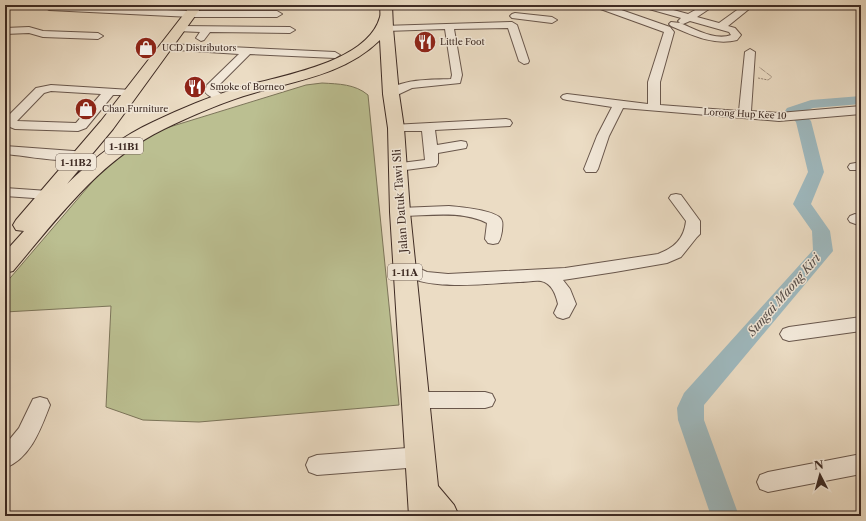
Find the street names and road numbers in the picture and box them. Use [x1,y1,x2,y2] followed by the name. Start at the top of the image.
[703,106,787,121] street label: Lorong Hup Kee 10
[105,138,143,154] road number: 1-11B1
[389,148,411,255] street label: Jalan Datuk Tawi Sli
[56,154,96,170] road number: 1-11B2
[388,264,422,280] road number: 1-11A

